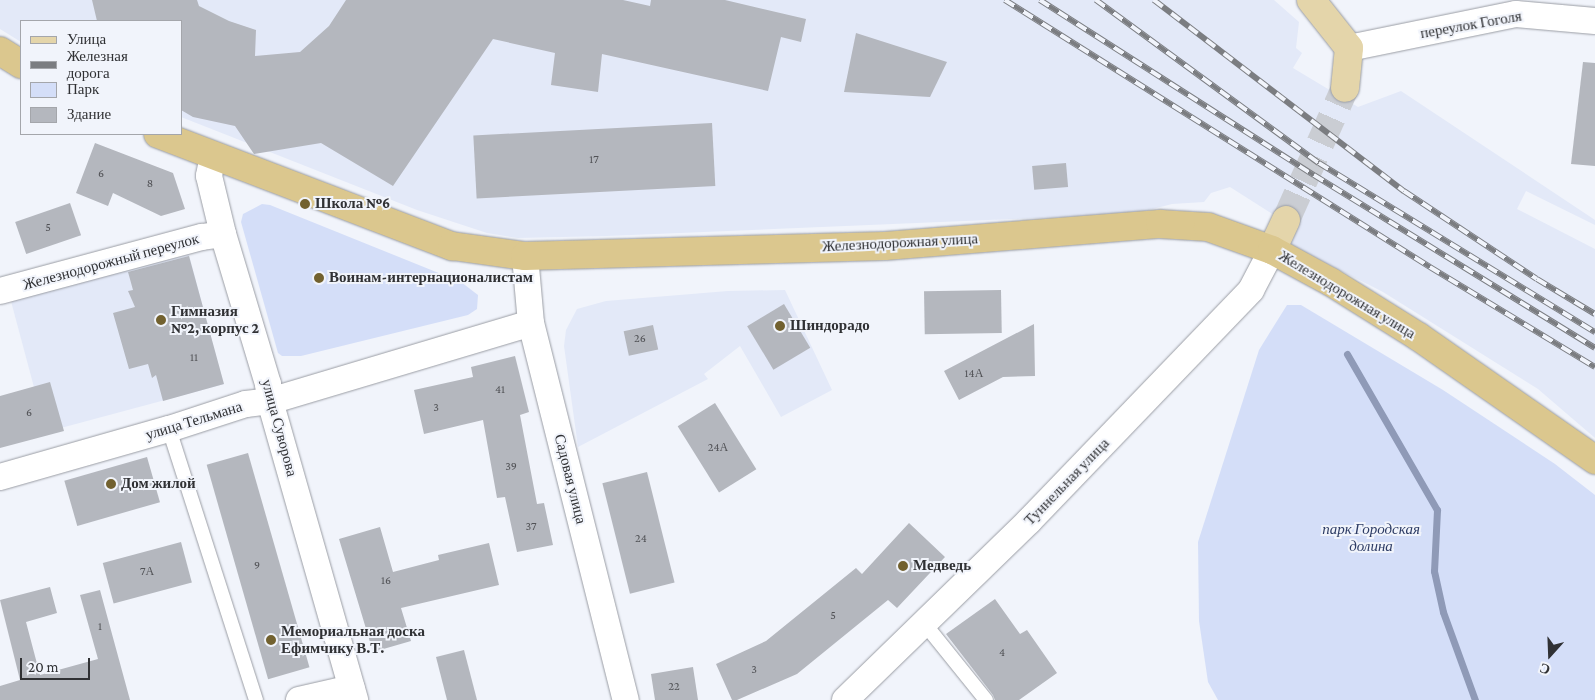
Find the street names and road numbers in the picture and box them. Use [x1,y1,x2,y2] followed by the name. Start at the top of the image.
[1419,7,1523,43] street label: переулок Гоголя
[21,230,201,294] street label: Железнодорожный переулок
[822,230,978,256] street label: Железнодорожная улица
[1275,247,1419,343] street label: Железнодорожная улица
[257,377,301,479] street label: улица Суворова
[143,398,245,444] street label: улица Тельмана
[550,432,590,526] street label: Садовая улица
[1021,435,1113,529] street label: Туннельная улица

